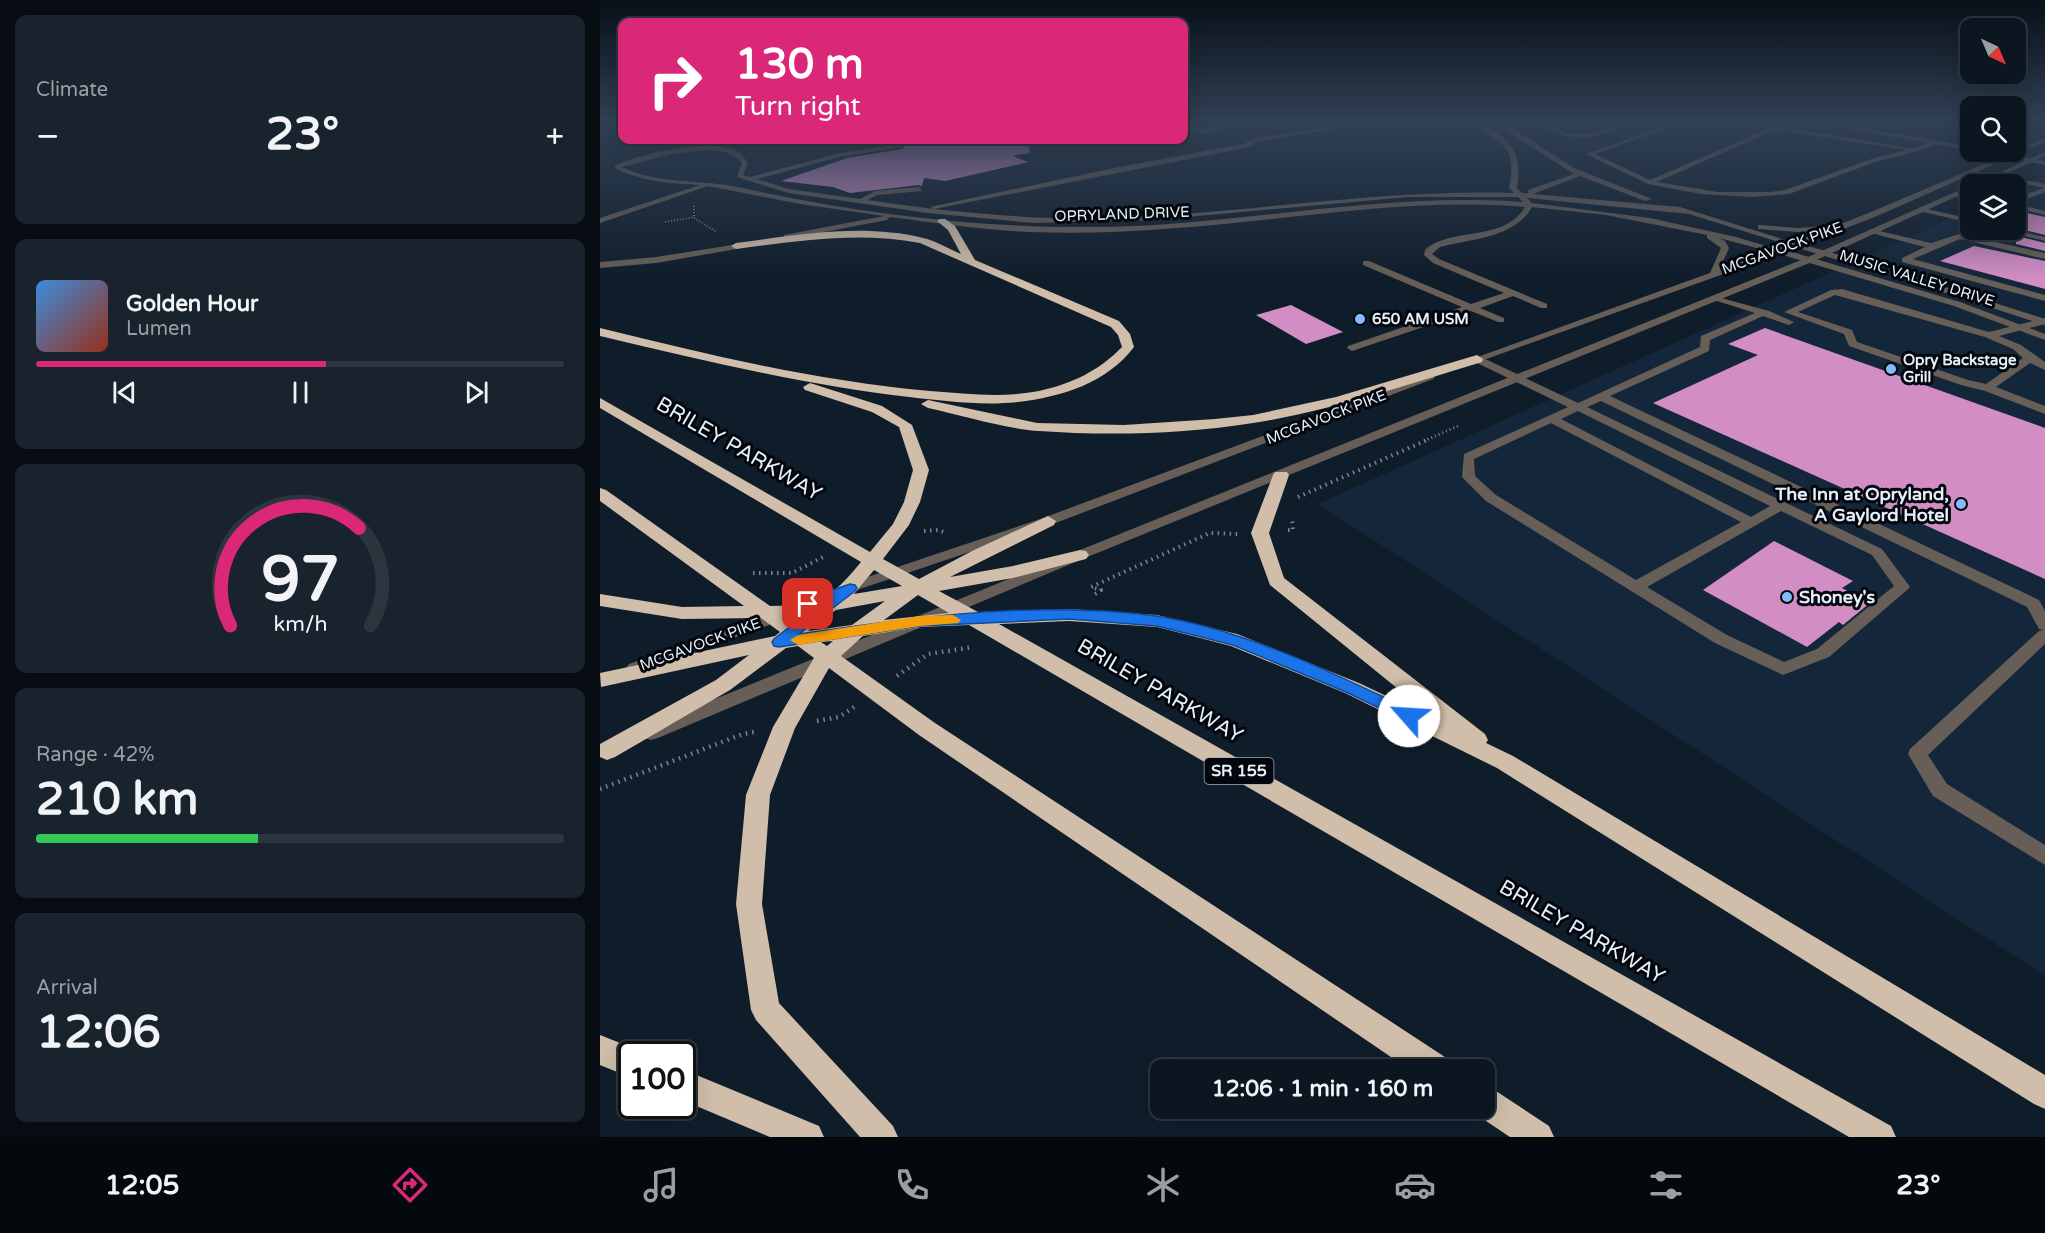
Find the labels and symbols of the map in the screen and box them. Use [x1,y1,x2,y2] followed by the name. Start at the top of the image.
[1960,18,2026,84] north arrow
[1054,203,1190,225] street label: OPRYLAND DRIVE
[1719,218,1845,278] street label: MCGAVOCK PIKE
[1837,246,1997,310] street label: MUSIC VALLEY DRIVE
[1372,310,1469,328] place label: 650 AM USM
[1353,312,1367,326] marker: 650 AM USM
[1903,351,2017,386] place label: Opry Backstage Grill
[1884,362,1898,376] marker: Opry Backstage Grill
[1263,386,1389,448] street label: MCGAVOCK PIKE
[652,391,826,507] street label: BRILEY PARKWAY
[1774,483,1949,526] place label: The Inn at Opryland, A Gaylord Hotel
[1954,497,1968,511] marker: The Inn at Opryland, A Gaylord Hotel
[782,578,833,629] pin
[1799,586,1876,608] place label: Shoney's
[1780,590,1794,604] marker: Shoney's
[637,614,763,674] street label: MCGAVOCK PIKE
[1073,633,1247,749] street label: BRILEY PARKWAY
[1377,684,1441,748] position arrow
[1204,758,1274,784] road number: SR 155
[1495,874,1669,990] street label: BRILEY PARKWAY
[618,1041,696,1119] speed limit sign: 100

